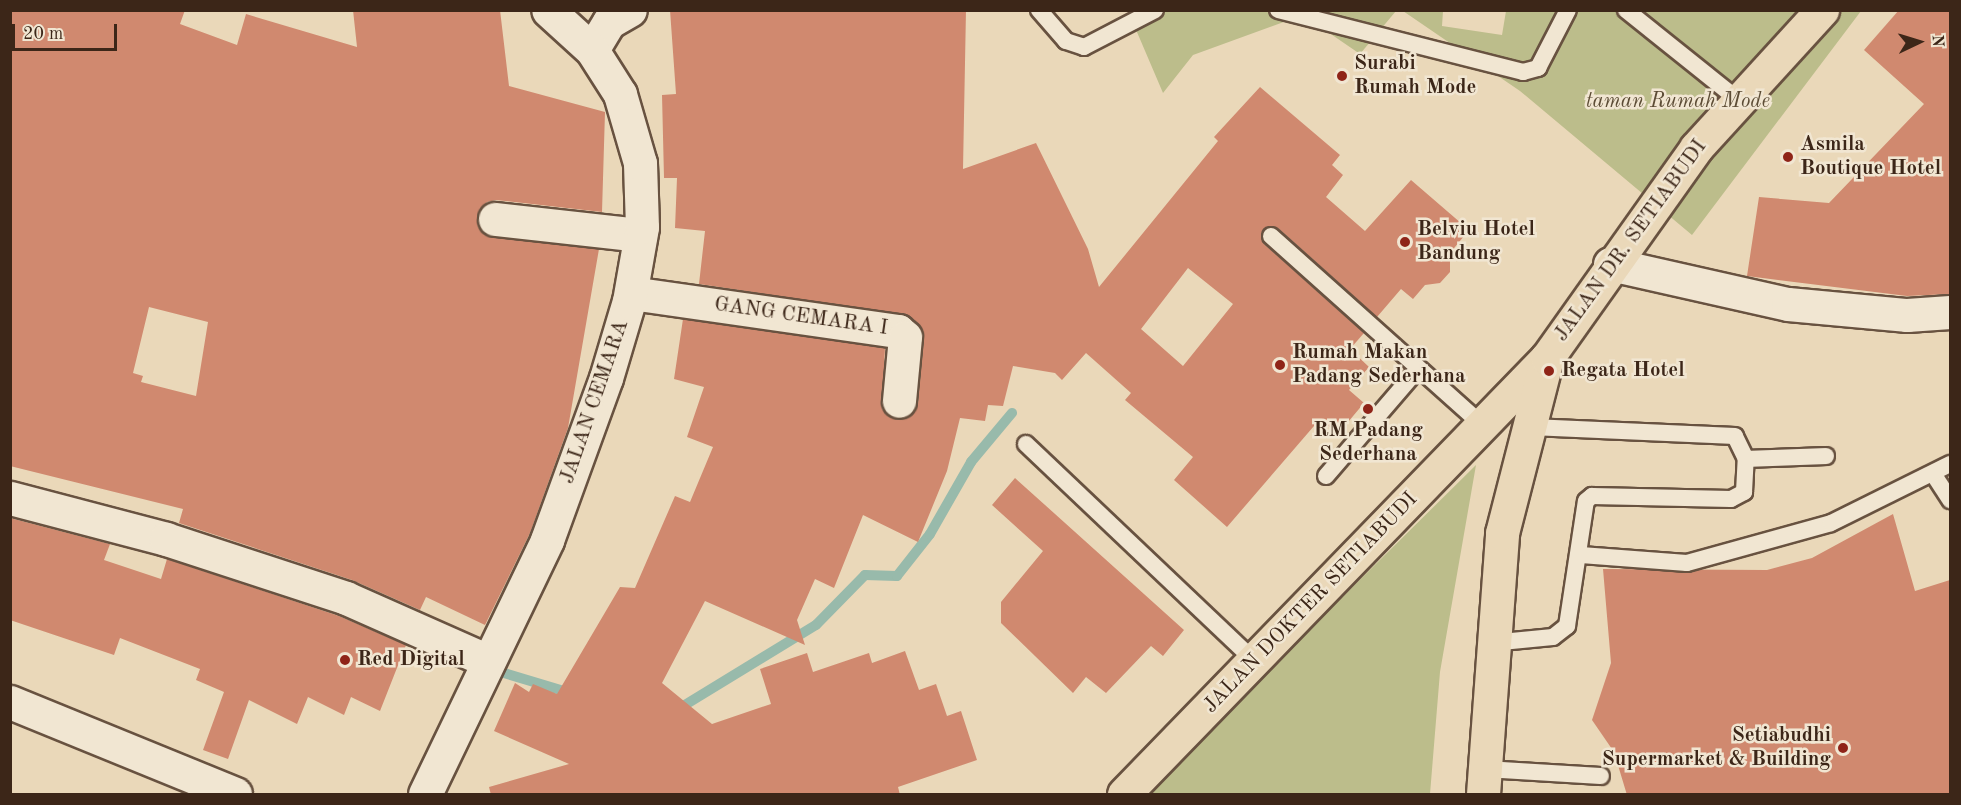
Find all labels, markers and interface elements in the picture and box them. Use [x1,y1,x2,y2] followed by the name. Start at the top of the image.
[15,12,120,50] scale bar
[1889,12,1949,72] north arrow
[23,25,63,43] text: 20 m
[1929,34,1945,47] text: N
[1354,51,1476,101] place label: Surabi Rumah Mode
[1335,69,1349,83] marker: Surabi Rumah Mode
[1586,89,1770,115] park label: taman Rumah Mode
[1800,132,1941,182] place label: Asmila Boutique Hotel
[1549,135,1713,347] street label: JALAN DR. SETIABUDI
[1781,150,1795,164] marker: Asmila Boutique Hotel
[1417,217,1535,267] place label: Belviu Hotel Bandung
[1398,235,1412,249] marker: Belviu Hotel Bandung
[713,292,889,342] street label: GANG CEMARA I
[555,317,635,487] street label: JALAN CEMARA
[1292,340,1466,390] place label: Rumah Makan Padang Sederhana
[1273,358,1287,372] marker: Rumah Makan Padang Sederhana
[1561,358,1685,384] place label: Regata Hotel
[1542,364,1556,378] marker: Regata Hotel
[1361,402,1375,416] marker: RM Padang Sederhana
[1313,418,1423,468] place label: RM Padang Sederhana
[1199,487,1423,719] street label: JALAN DOKTER SETIABUDI
[357,647,465,673] place label: Red Digital
[338,653,352,667] marker: Red Digital
[1602,723,1831,773] place label: Setiabudhi Supermarket & Building
[1836,741,1850,755] marker: Setiabudhi Supermarket & Building

